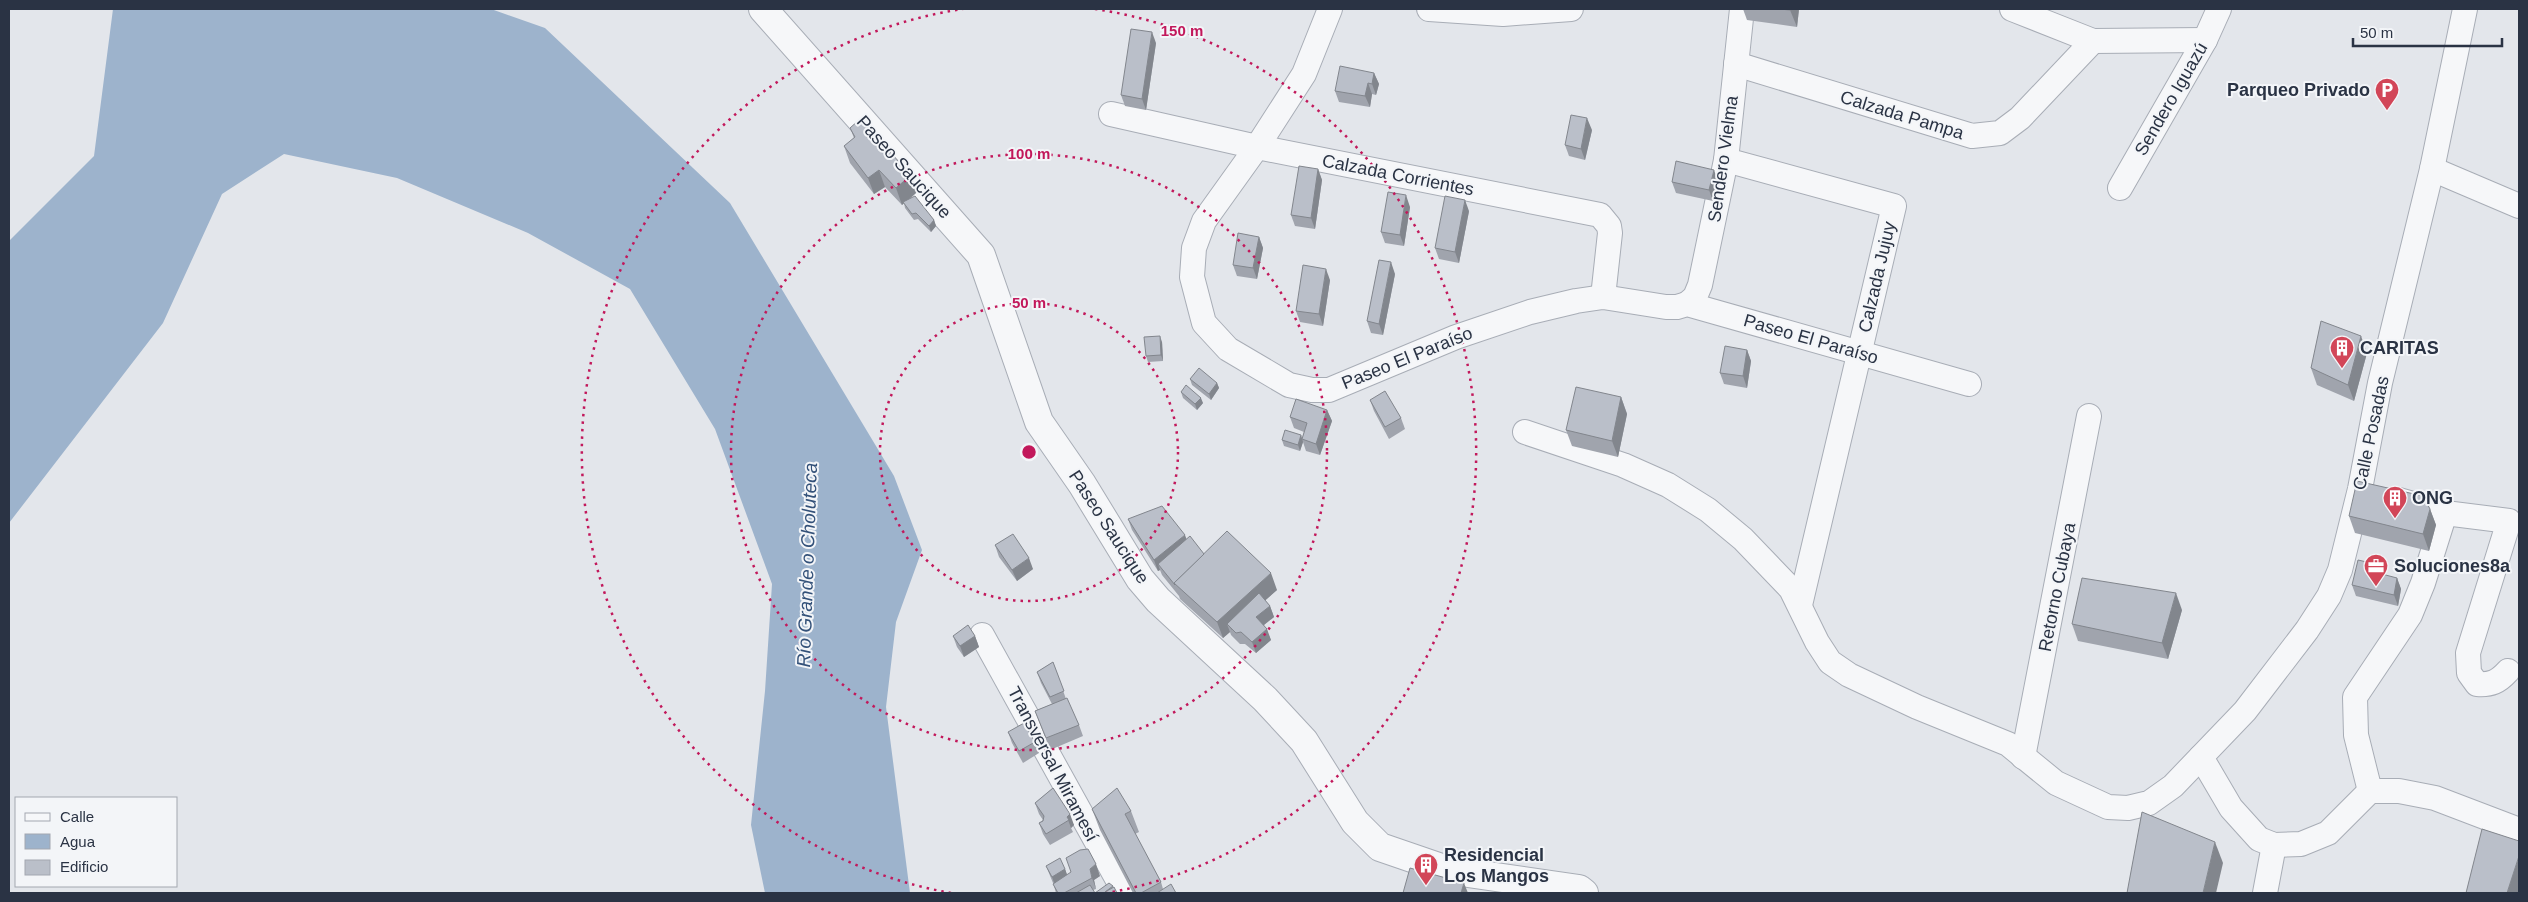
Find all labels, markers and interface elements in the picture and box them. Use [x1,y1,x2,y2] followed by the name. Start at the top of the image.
[2353,15,2502,47] scale bar
[1161,22,1203,39] text: 150 m
[2360,24,2393,41] text: 50 m
[2131,39,2211,159] street label: Sendero Iguazú
[2374,77,2400,111] parking icon: Parqueo Privado
[2227,80,2370,100] place label: Parqueo Privado
[1838,87,1967,144] street label: Calzada Pampa
[1704,93,1742,224] street label: Sendero Vielma
[853,112,955,222] street label: Paseo Saucique
[1008,145,1050,162] text: 100 m
[1320,150,1476,200] street label: Calzada Corrientes
[1855,220,1899,334] street label: Calzada Jujuy
[1012,294,1046,311] text: 50 m
[1741,310,1881,368] street label: Paseo El Paraíso
[1339,323,1475,393] street label: Paseo El Paraíso
[2329,335,2355,369] building icon: CARITAS
[2360,338,2439,358] place label: CARITAS
[2349,374,2393,492] street label: Calle Posadas
[1020,443,1038,461] centre of rings
[793,462,821,668] water label: Río Grande o Choluteca
[1065,467,1153,587] street label: Paseo Saucique
[2382,485,2408,519] building icon: ONG
[2412,488,2453,508] place label: ONG
[2035,520,2080,653] street label: Retorno Cubaya
[2363,553,2389,587] office icon: Soluciones8a
[2394,556,2511,576] place label: Soluciones8a
[1004,683,1102,845] street label: Transversal Miramesí
[15,797,178,887] legend
[60,808,94,825] text: Calle
[60,833,96,850] text: Agua
[1444,845,1549,886] place label: Residencial Los Mangos
[1413,852,1439,886] building icon: Residencial Los Mangos
[60,858,108,875] text: Edificio

